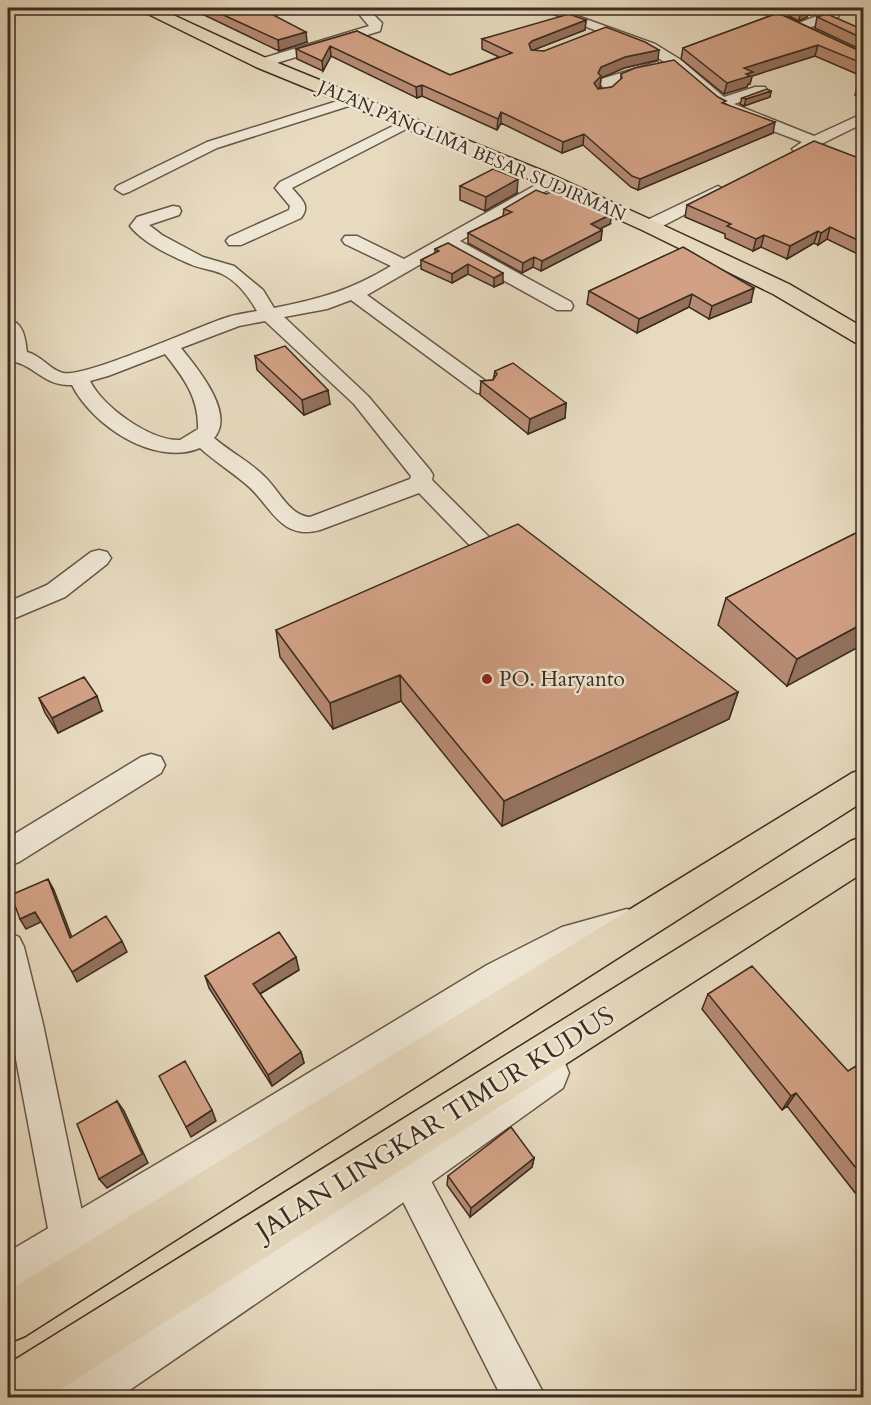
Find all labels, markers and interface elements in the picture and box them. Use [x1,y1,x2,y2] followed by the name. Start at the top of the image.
[312,73,630,228] street label: JALAN PANGLIMA BESAR SUDIRMAN
[499,665,625,694] place label: PO. Haryanto
[480,672,494,686] marker: PO. Haryanto
[246,998,620,1250] street label: JALAN LINGKAR TIMUR KUDUS

